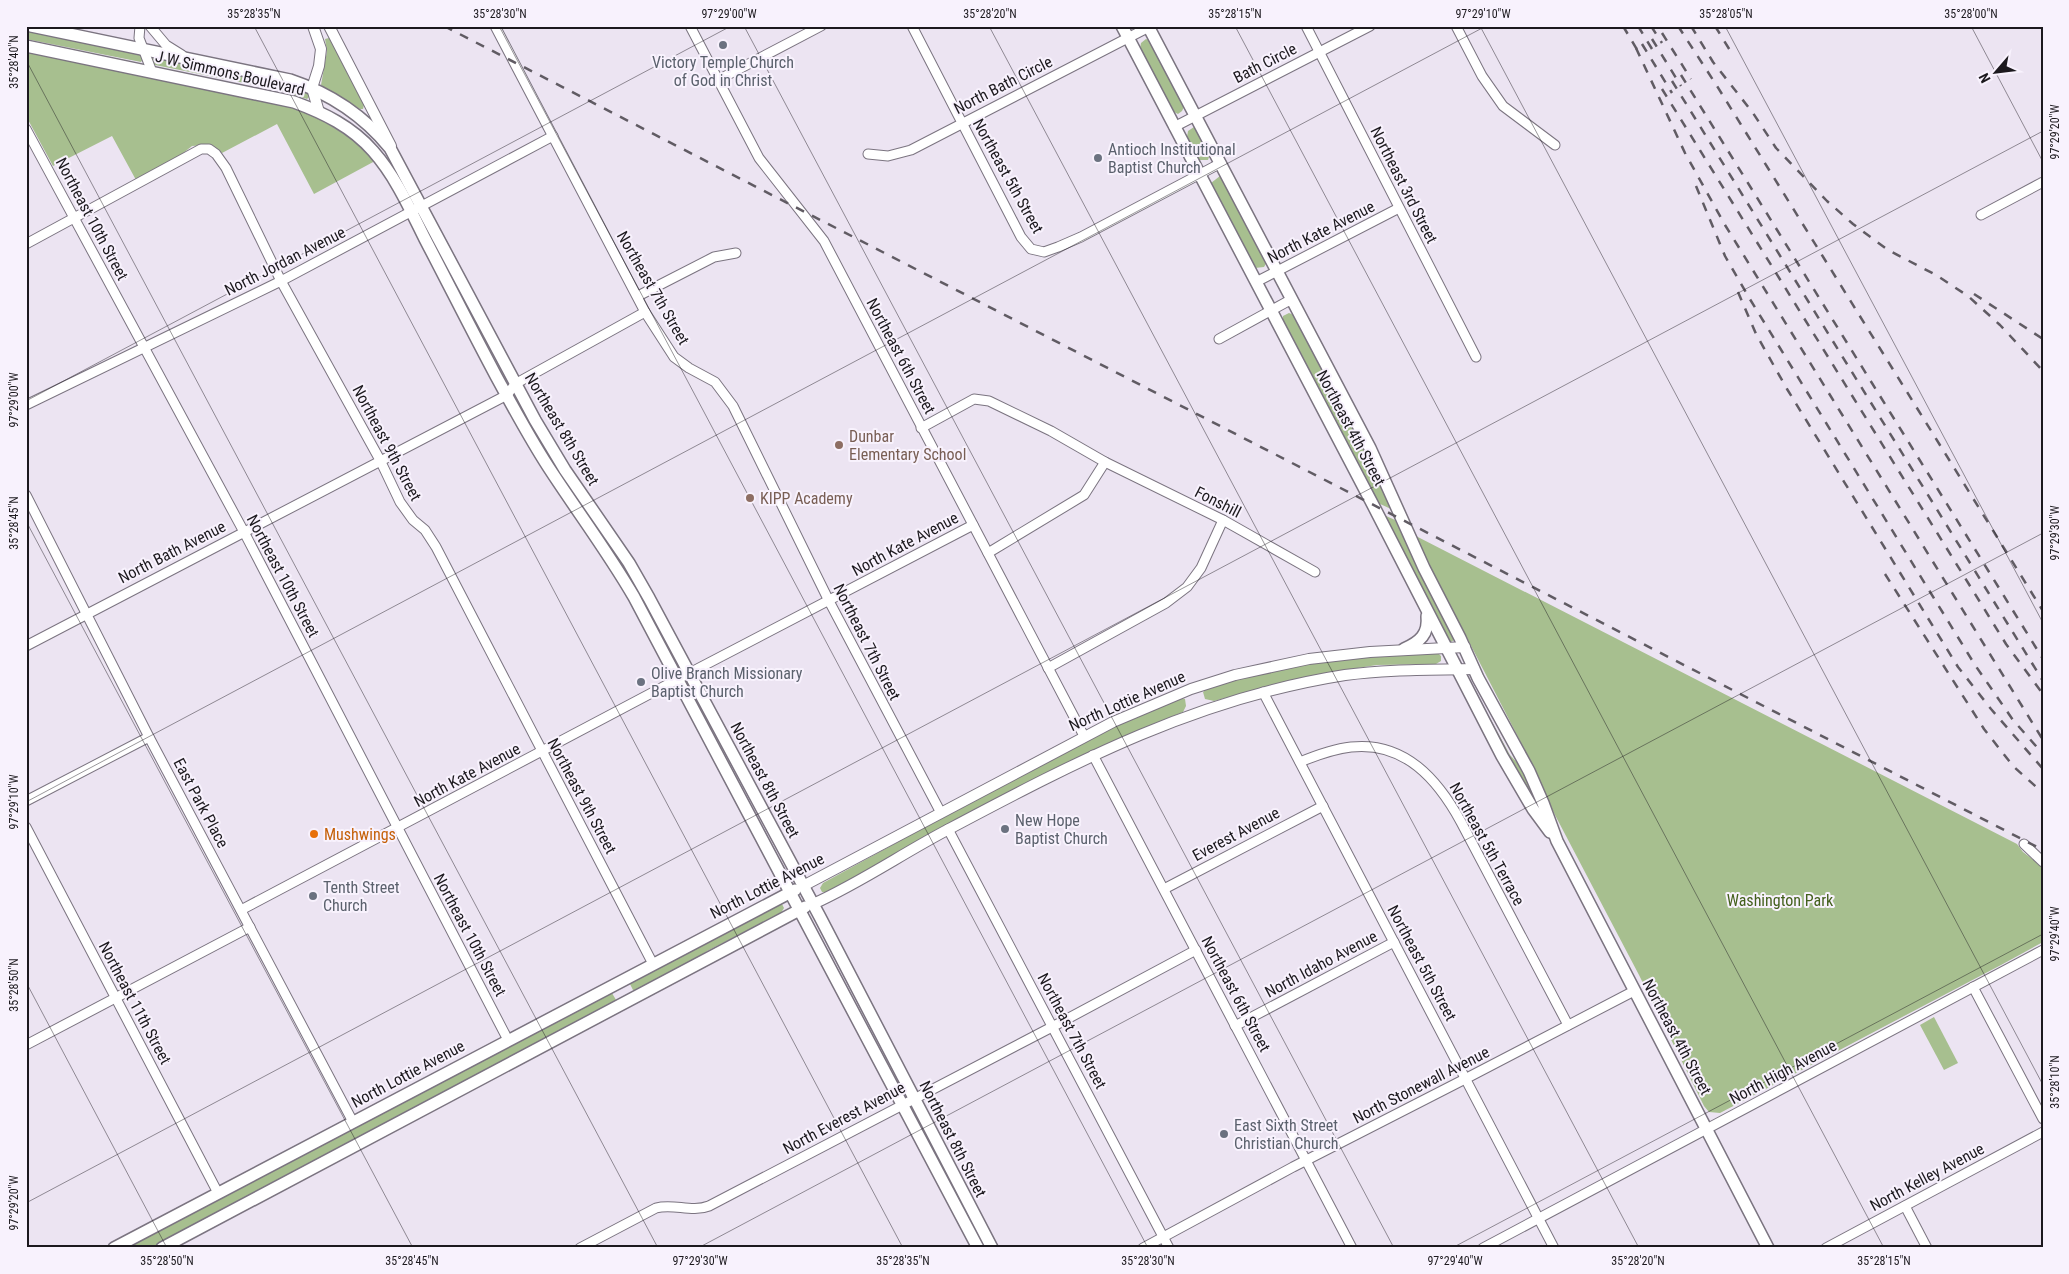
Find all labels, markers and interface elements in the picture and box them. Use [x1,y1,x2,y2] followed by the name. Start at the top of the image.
[227,7,281,21] text: 35°28'35"N
[473,7,527,21] text: 35°28'30"N
[701,7,757,21] text: 97°29'00"W
[963,7,1017,21] text: 35°28'20"N
[1208,7,1262,21] text: 35°28'15"N
[1455,7,1511,21] text: 97°29'10"W
[1699,7,1753,21] text: 35°28'05"N
[1944,7,1998,21] text: 35°28'00"N
[7,35,21,89] text: 35°28'40"N
[717,39,729,51] marker: Victory Temple Church of God in Christ
[1230,39,1300,87] street label: Bath Circle
[153,47,307,99] street label: J W Simmons Boulevard
[1972,48,2022,98] north arrow
[951,52,1055,118] street label: North Bath Circle
[652,53,794,90] place label: Victory Temple Church of God in Christ
[1975,71,1994,86] text: N
[2048,104,2062,160] text: 97°29'20"W
[969,115,1047,237] street label: Northeast 5th Street
[1366,124,1442,247] street label: Northeast 3rd Street
[1108,140,1236,177] place label: Antioch Institutional Baptist Church
[1092,152,1104,164] marker: Antioch Institutional Baptist Church
[52,155,132,284] street label: Northeast 10th Street
[1264,197,1378,267] street label: North Kate Avenue
[221,222,349,300] street label: North Jordan Avenue
[613,228,693,348] street label: Northeast 7th Street
[863,295,940,417] street label: Northeast 6th Street
[1313,367,1390,489] street label: Northeast 4th Street
[521,369,603,489] street label: Northeast 8th Street
[7,372,21,428] text: 97°29'00"W
[349,382,426,504] street label: Northeast 9th Street
[849,427,966,464] place label: Dunbar Elementary School
[833,439,845,451] marker: Dunbar Elementary School
[1192,482,1244,522] street label: Fonshill
[760,489,853,508] place label: KIPP Academy
[744,492,756,504] marker: KIPP Academy
[7,496,21,550] text: 35°28'45"N
[2048,505,2062,561] text: 97°29'30"W
[849,508,961,580] street label: North Kate Avenue
[243,512,323,641] street label: Northeast 10th Street
[115,517,229,587] street label: North Bath Avenue
[829,581,905,704] street label: Northeast 7th Street
[651,664,803,701] place label: Olive Branch Missionary Baptist Church
[1066,667,1188,735] street label: North Lottie Avenue
[635,676,647,688] marker: Olive Branch Missionary Baptist Church
[727,719,804,841] street label: Northeast 8th Street
[544,735,621,857] street label: Northeast 9th Street
[411,739,523,811] street label: North Kate Avenue
[169,755,233,851] street label: East Park Place
[7,774,21,830] text: 97°29'10"W
[1445,779,1529,909] street label: Northeast 5th Terrace
[1189,803,1283,865] street label: Everest Avenue
[1015,811,1108,848] place label: New Hope Baptist Church
[999,823,1011,835] marker: New Hope Baptist Church
[324,825,396,844] place label: Mushwings
[308,828,320,840] marker: Mushwings
[707,849,827,923] street label: North Lottie Avenue
[430,871,510,1000] street label: Northeast 10th Street
[323,878,400,915] place label: Tenth Street Church
[307,890,319,902] marker: Tenth Street Church
[1727,891,1834,910] park label: Washington Park
[1384,902,1461,1024] street label: Northeast 5th Street
[2048,906,2062,962] text: 97°29'40"W
[1262,926,1380,1002] street label: North Idaho Avenue
[1198,933,1275,1055] street label: Northeast 6th Street
[95,939,175,1068] street label: Northeast 11th Street
[7,958,21,1012] text: 35°28'50"N
[1034,970,1111,1092] street label: Northeast 7th Street
[1639,976,1716,1098] street label: Northeast 4th Street
[348,1036,468,1112] street label: North Lottie Avenue
[1726,1036,1840,1108] street label: North High Avenue
[1350,1042,1492,1128] street label: North Stonewall Avenue
[2048,1055,2062,1109] text: 35°28'10"N
[780,1078,908,1158] street label: North Everest Avenue
[915,1078,991,1201] street label: Northeast 8th Street
[1234,1116,1339,1153] place label: East Sixth Street Christian Church
[1218,1128,1230,1140] marker: East Sixth Street Christian Church
[1867,1139,1987,1215] street label: North Kelley Avenue
[7,1175,21,1231] text: 97°29'20"W
[140,1254,194,1268] text: 35°28'50"N
[385,1254,439,1268] text: 35°28'45"N
[672,1254,728,1268] text: 97°29'30"W
[876,1254,930,1268] text: 35°28'35"N
[1121,1254,1175,1268] text: 35°28'30"N
[1427,1254,1483,1268] text: 97°29'40"W
[1611,1254,1665,1268] text: 35°28'20"N
[1857,1254,1911,1268] text: 35°28'15"N

